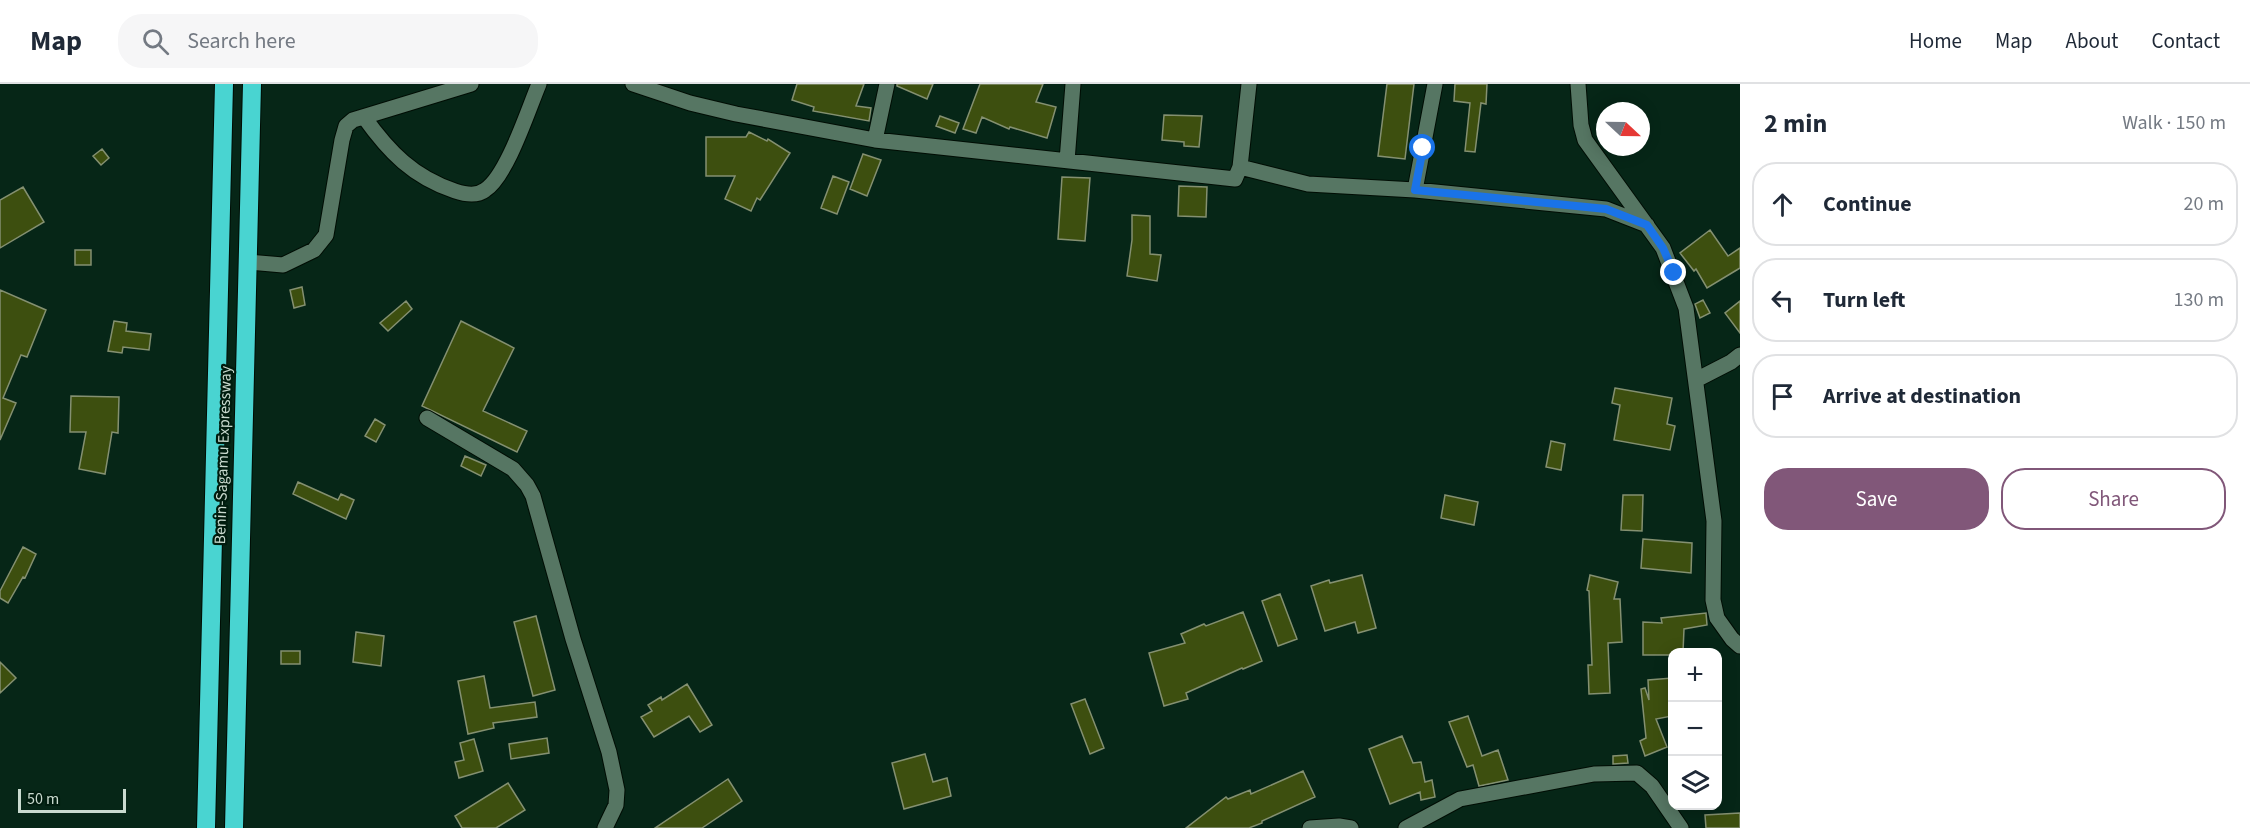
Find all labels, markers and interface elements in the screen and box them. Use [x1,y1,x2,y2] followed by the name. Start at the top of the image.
[118,14,538,68] search box
[30,21,82,61] text: Map
[139,25,172,58] icon: search
[187,25,296,57] text: Search here
[1909,26,1962,56] text: Home
[1995,26,2033,56] text: Map
[2066,26,2118,56] text: About
[2151,26,2220,56] text: Contact
[1596,102,1650,156] north arrow
[1764,105,1827,142] text: 2 min
[2122,109,2226,137] text: Walk · 150 m
[1409,134,1435,160] route start
[1766,188,1799,221] icon: ahead
[1823,188,1912,220] text: Continue
[2184,190,2224,218] text: 20 m
[1660,259,1686,285] route end
[1766,284,1799,317] icon: left
[1823,284,1905,316] text: Turn left
[2174,286,2224,314] text: 130 m
[209,365,237,545] street label: Benin-Sagamu Expressway
[1766,380,1799,413] icon: arrive
[1823,380,2021,412] text: Arrive at destination
[1764,468,1989,530] button: Save
[2001,468,2226,530] button: Share
[1668,648,1722,810] map controls
[1668,648,1722,702] button: +
[1668,702,1722,756] button: −
[1668,756,1722,810] button: layers
[18,786,126,814] scale bar
[27,788,59,810] text: 50 m

